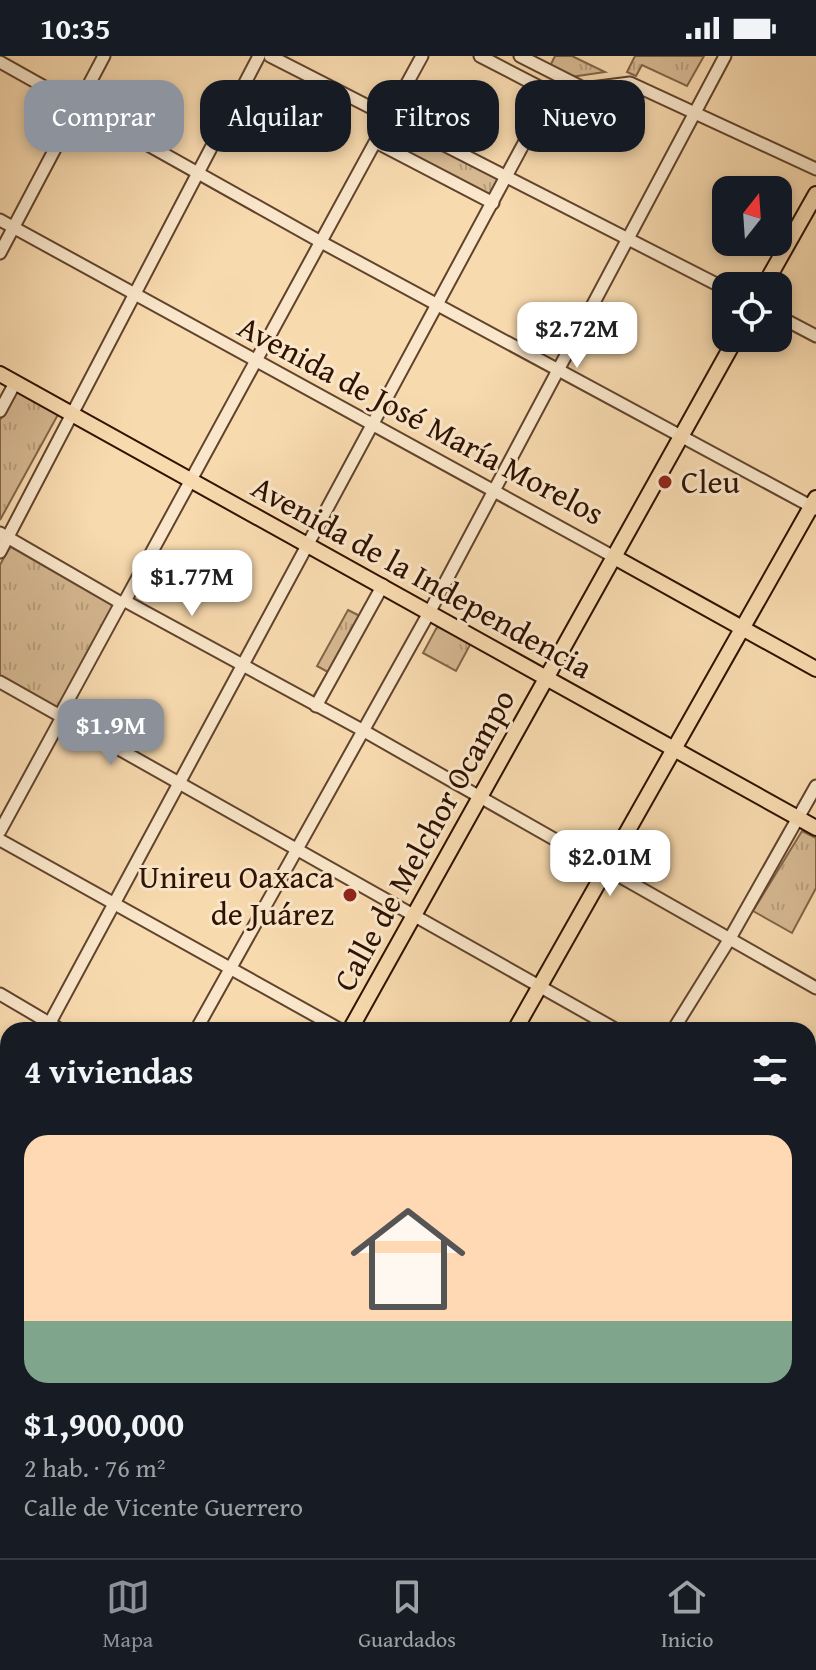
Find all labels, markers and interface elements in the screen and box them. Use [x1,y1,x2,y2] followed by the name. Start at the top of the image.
[40,6,111,50] text: 10:35
[24,80,184,152] chip: Comprar
[200,80,351,152] chip: Alquilar
[367,80,499,152] chip: Filtros
[515,80,645,152] chip: Nuevo
[712,176,792,256] north arrow
[712,176,792,352] map controls
[712,272,792,352] button: locate
[512,302,642,370] pin: $2.72M
[230,303,613,536] street label: Avenida de José María Morelos
[535,308,619,347] text: $2.72M
[681,458,740,505] place label: Cleu
[243,463,601,690] street label: Avenida de la Independencia
[656,473,674,491] marker: Cleu
[127,550,257,618] pin: $1.77M
[150,556,234,595] text: $1.77M
[321,680,526,999] street label: Calle de Melchor Ocampo
[55,699,167,767] pin: $1.9M
[76,705,146,744] text: $1.9M
[545,830,675,898] pin: $2.01M
[568,836,652,875] text: $2.01M
[139,853,334,937] place label: Unireu Oaxaca de Juárez
[341,886,359,904] marker: Unireu Oaxaca de Juárez
[24,1046,193,1095] text: 4 viviendas
[748,1048,792,1092] icon: filters
[336,1187,480,1331] icon: home
[24,1399,184,1448] text: $1,900,000
[24,1448,165,1487] text: 2 hab. · 76 m²
[24,1487,303,1526] text: Calle de Vicente Guerrero
[102,1575,153,1655] tab: Mapa
[358,1575,456,1655] tab: Guardados
[661,1575,714,1655] tab: Inicio

